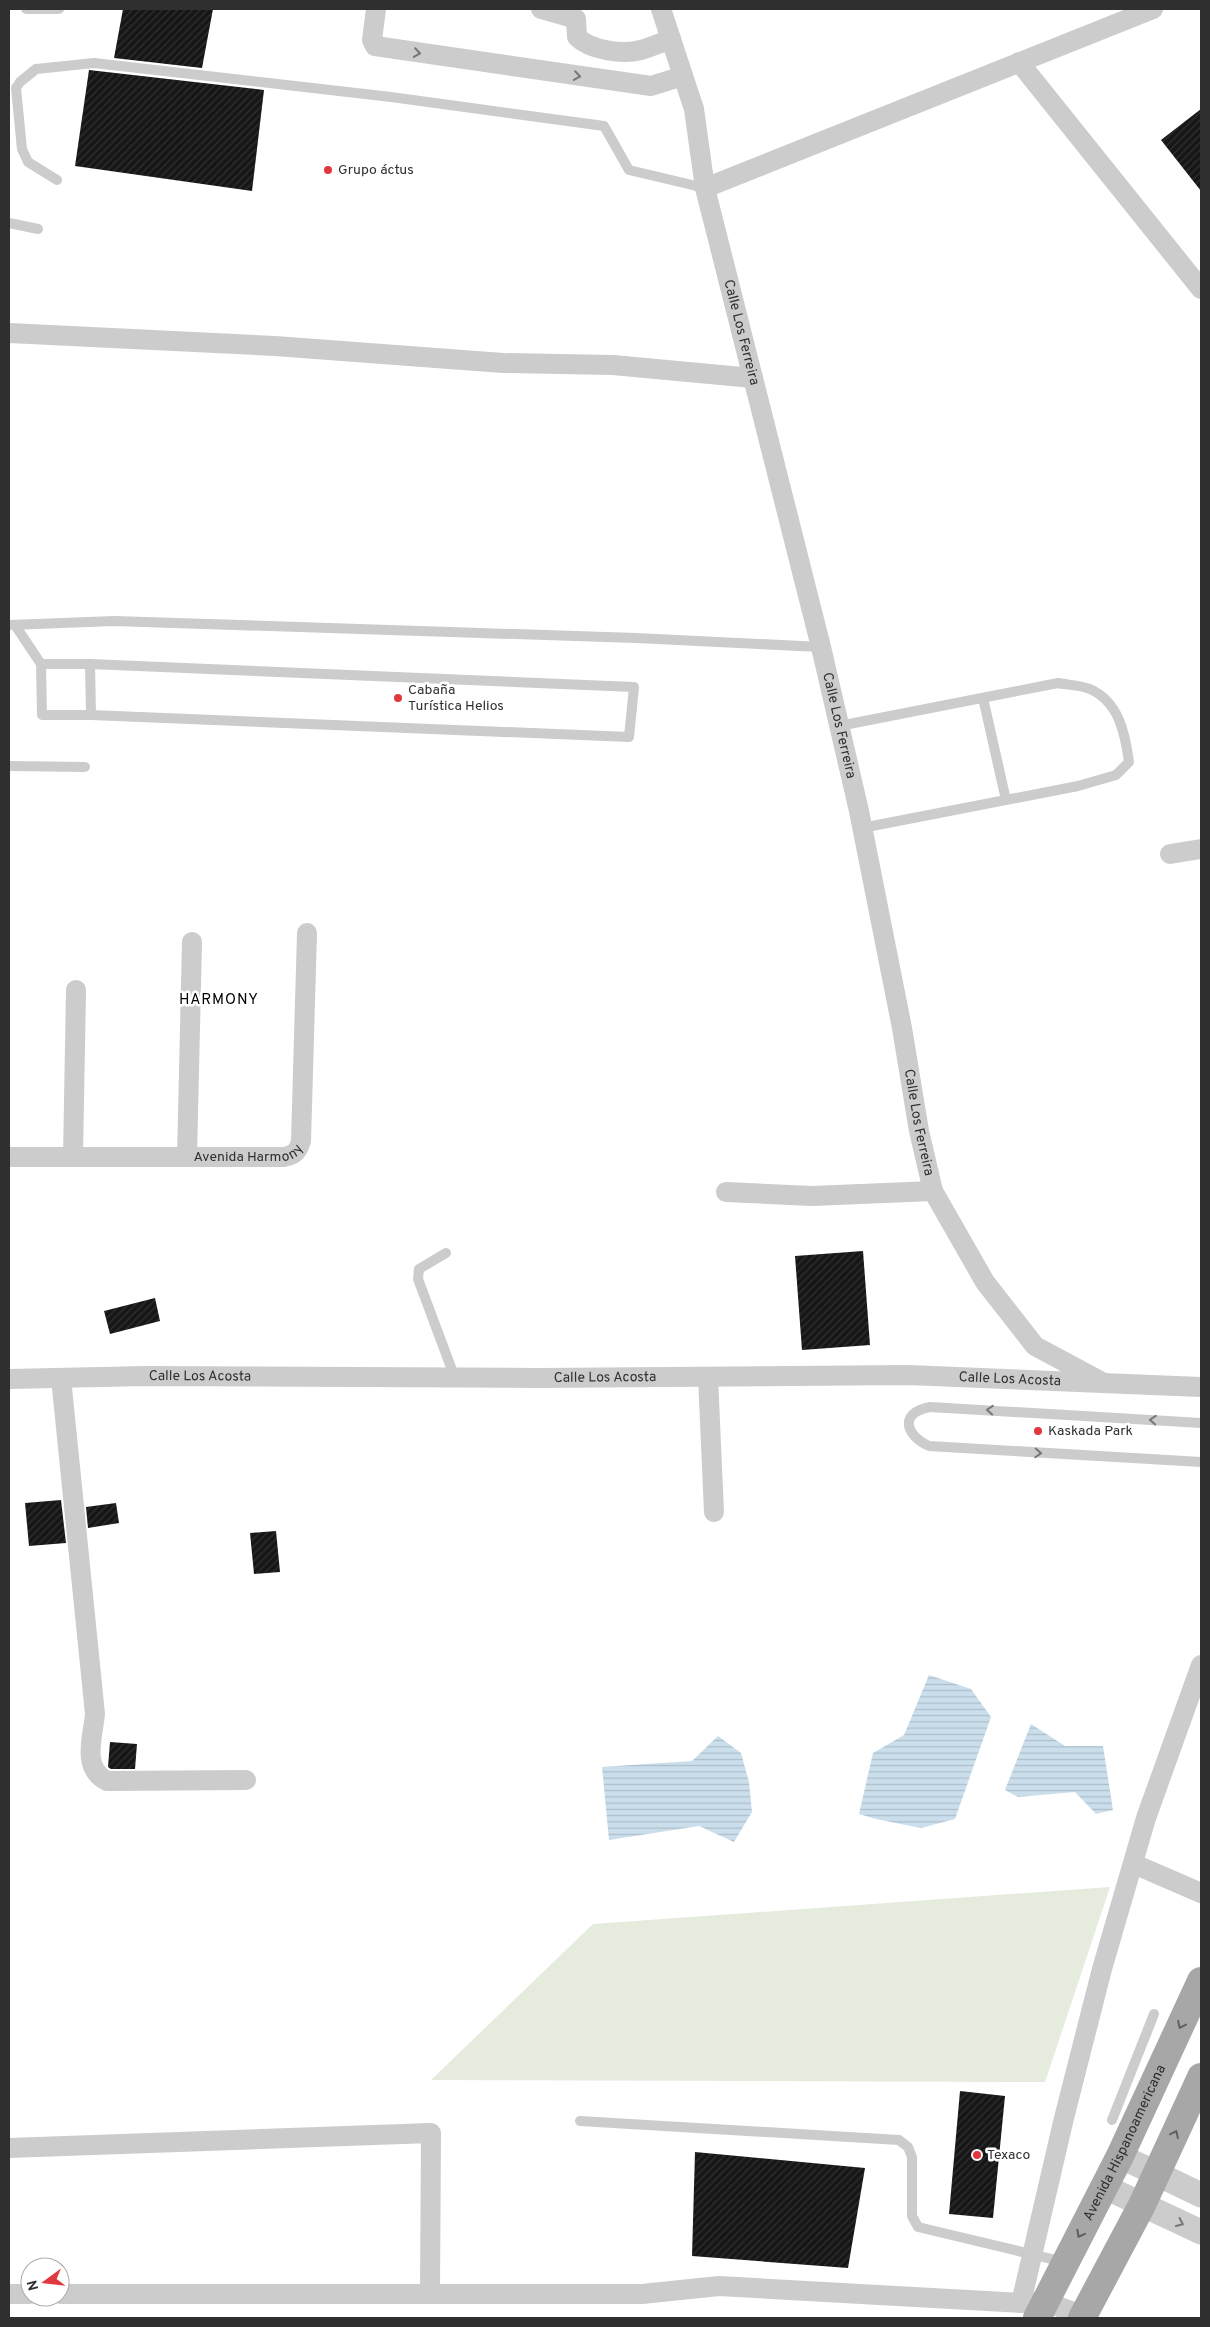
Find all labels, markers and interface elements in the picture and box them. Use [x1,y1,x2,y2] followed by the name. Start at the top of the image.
[412,47,421,57] one-way arrow
[573,71,582,81] one-way arrow
[338,162,414,179] place label: Grupo áctus
[322,164,334,176] marker: Grupo áctus
[720,278,763,387] street label: Calle Los Ferreira
[819,671,860,780] street label: Calle Los Ferreira
[408,682,504,715] place label: Cabaña Turística Helios
[392,692,404,704] marker: Cabaña Turística Helios
[179,991,259,1010] district label: HARMONY
[900,1068,938,1178] street label: Calle Los Ferreira
[193,1141,307,1166] street label: Avenida Harmony
[149,1368,251,1385] street label: Calle Los Acosta
[554,1369,656,1386] street label: Calle Los Acosta
[958,1369,1061,1390] street label: Calle Los Acosta
[986,1405,994,1416] one-way arrow
[1148,1415,1156,1426] one-way arrow
[1048,1423,1133,1440] place label: Kaskada Park
[1032,1425,1044,1437] marker: Kaskada Park
[1034,1447,1042,1458] one-way arrow
[1176,2020,1187,2029] one-way arrow
[1080,2062,1170,2224] street label: Avenida Hispanoamericana
[1168,2130,1179,2139] one-way arrow
[987,2147,1031,2164] place label: Texaco
[971,2149,983,2161] marker: Texaco
[1175,2216,1184,2227] one-way arrow
[1076,2229,1086,2238] one-way arrow
[20,2257,70,2307] north arrow
[24,2278,43,2292] text: N

